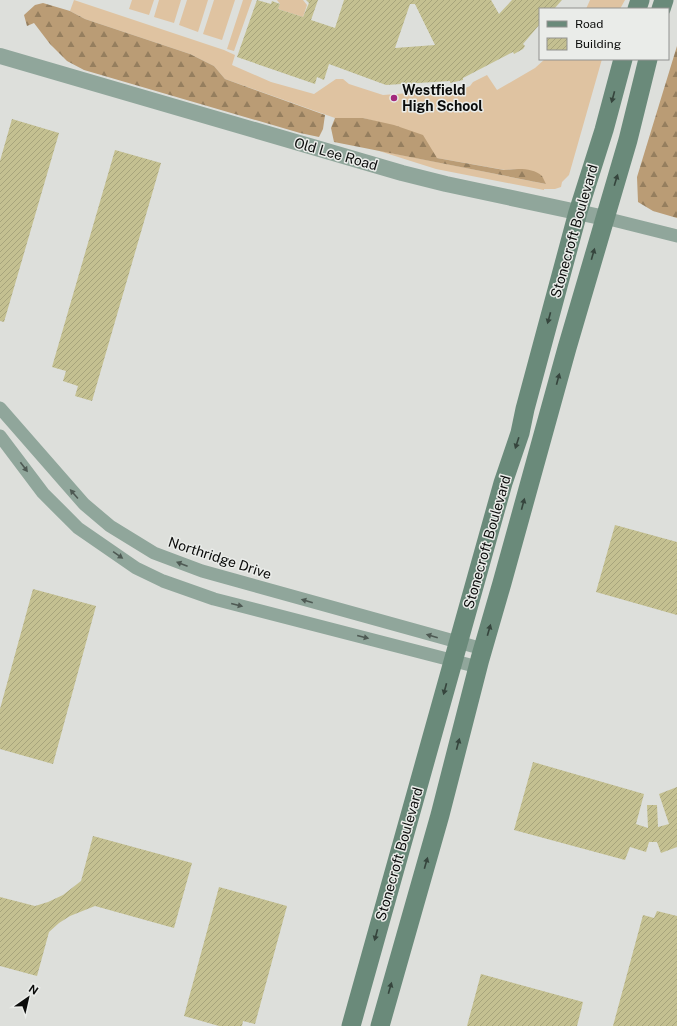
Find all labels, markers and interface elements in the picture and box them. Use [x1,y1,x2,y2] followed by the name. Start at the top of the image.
[539,8,669,60] legend
[575,17,603,31] text: Road
[575,37,621,51] text: Building
[402,82,483,114] place label: Westfield High School
[610,91,616,103] one-way arrow
[389,93,399,103] marker: Westfield High School
[292,134,380,174] street label: Old Lee Road
[547,162,601,300] street label: Stonecroft Boulevard
[613,174,619,186] one-way arrow
[590,248,596,260] one-way arrow
[546,311,552,324] one-way arrow
[555,373,561,385] one-way arrow
[514,438,520,450] one-way arrow
[19,461,28,472] one-way arrow
[460,473,514,611] street label: Stonecroft Boulevard
[70,488,79,499] one-way arrow
[521,498,527,510] one-way arrow
[166,534,274,582] street label: Northridge Drive
[112,551,123,559] one-way arrow
[176,560,188,566] one-way arrow
[300,598,312,604] one-way arrow
[231,602,243,608] one-way arrow
[486,623,492,635] one-way arrow
[425,633,437,639] one-way arrow
[356,635,369,641] one-way arrow
[442,683,448,695] one-way arrow
[455,738,461,751] one-way arrow
[372,785,426,923] street label: Stonecroft Boulevard
[423,857,429,869] one-way arrow
[373,930,379,942] one-way arrow
[8,978,48,1018] north arrow
[27,982,41,997] text: N
[387,982,393,994] one-way arrow

